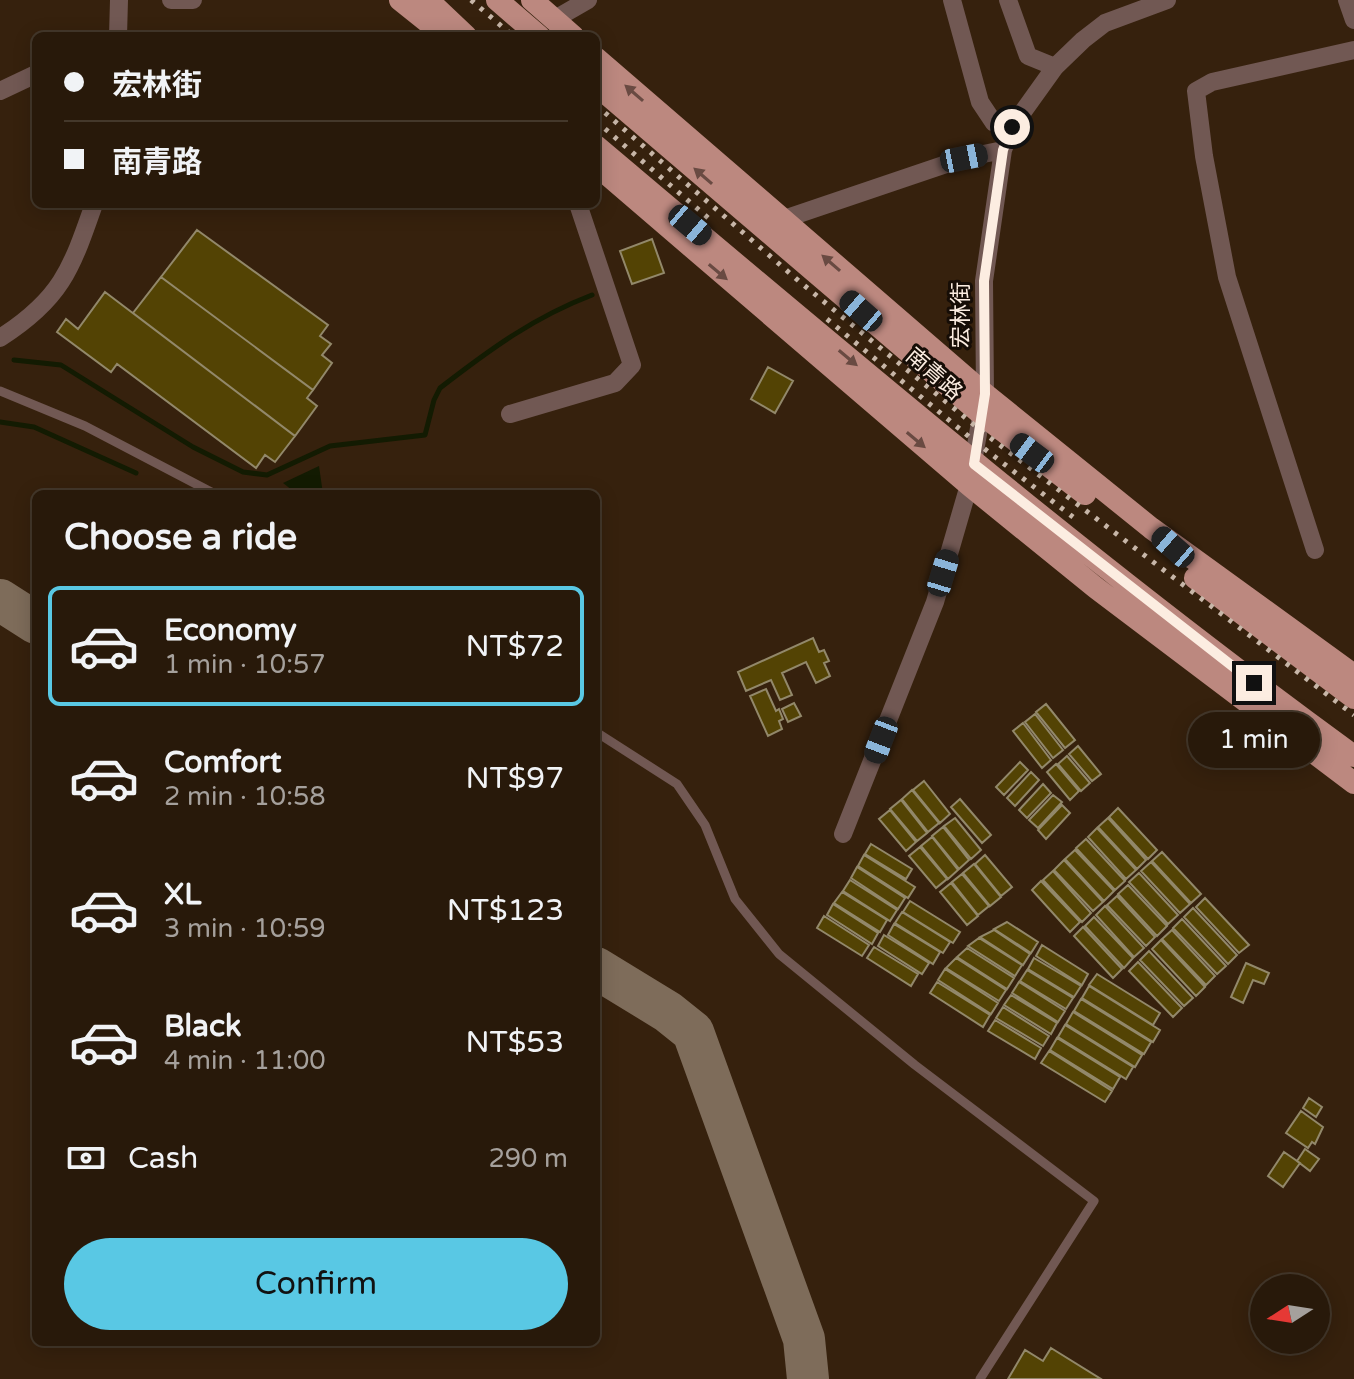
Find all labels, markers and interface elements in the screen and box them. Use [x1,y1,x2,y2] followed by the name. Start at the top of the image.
[112,67,202,104] text: 宏林街
[625,85,645,102] one-way arrow
[994,109,1030,145] route start
[938,142,990,174] car
[112,144,202,181] text: 南青路
[694,168,713,186] one-way arrow
[664,200,716,250] car
[821,255,841,272] one-way arrow
[708,263,728,280] one-way arrow
[948,282,974,348] street label: 宏林街
[835,286,887,336] car
[901,343,967,405] street label: 南青路
[838,349,858,366] one-way arrow
[1006,429,1058,477] car
[906,431,926,448] one-way arrow
[64,516,297,559] text: Choose a ride
[1147,522,1199,572] car
[925,547,961,599] car
[68,610,140,682] icon: car
[164,612,297,649] text: Economy
[465,628,564,665] text: NT$72
[164,649,326,680] text: 1 min · 10:57
[1236,665,1272,701] route end
[1188,711,1320,767] callout: 1 min
[861,713,901,767] car
[1219,724,1289,755] text: 1 min
[68,742,140,814] icon: car
[164,744,282,781] text: Comfort
[465,760,564,797] text: NT$97
[164,781,326,812] text: 2 min · 10:58
[68,874,140,946] icon: car
[164,876,201,913] text: XL
[447,892,564,929] text: NT$123
[164,913,326,944] text: 3 min · 10:59
[68,1006,140,1078] icon: car
[164,1008,241,1045] text: Black
[465,1024,564,1061] text: NT$53
[164,1045,326,1076] text: 4 min · 11:00
[64,1136,108,1180] icon: cash
[128,1140,198,1177] text: Cash
[488,1143,568,1174] text: 290 m
[64,1238,568,1330] button: Confirm
[1250,1274,1330,1354] north arrow
[1250,1274,1330,1354] map controls

